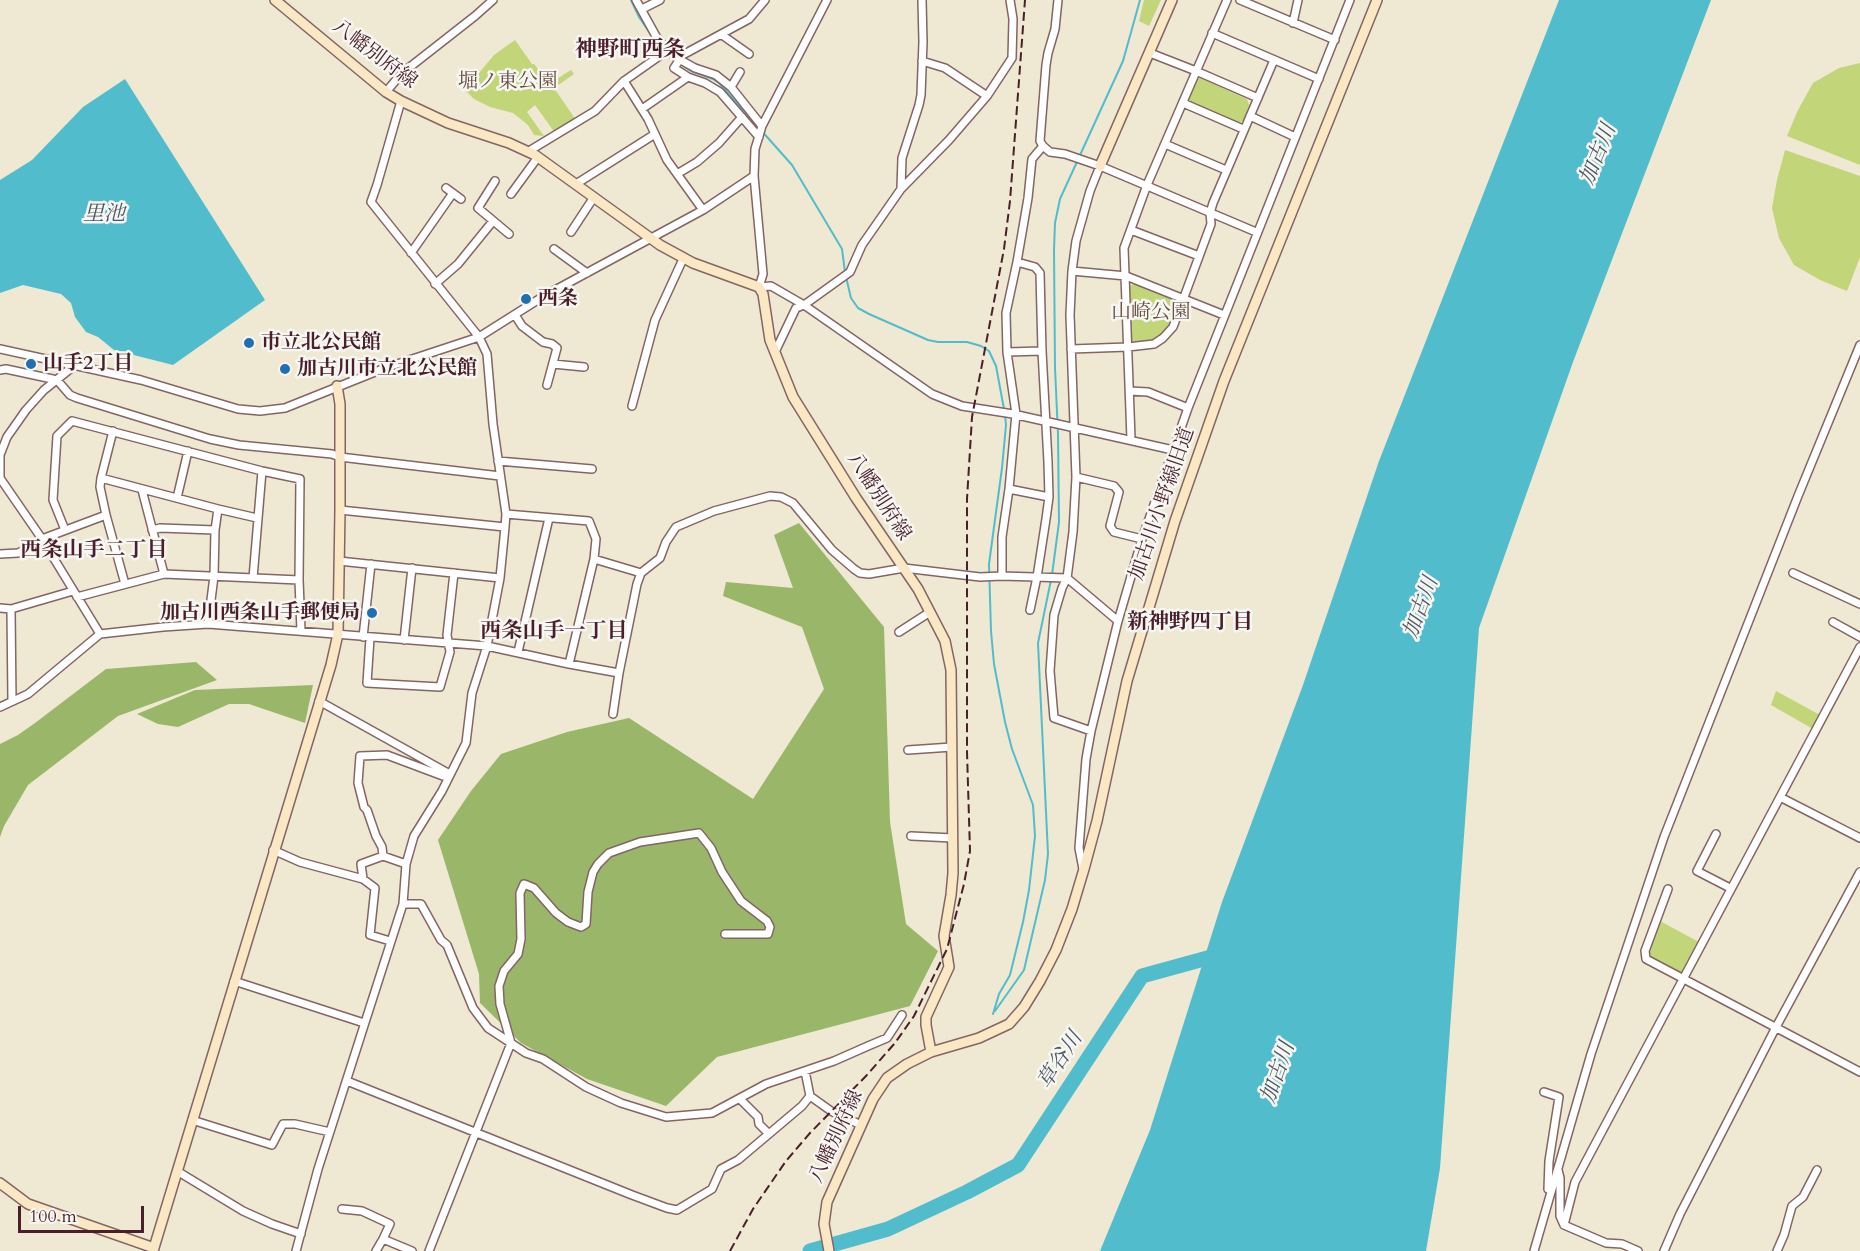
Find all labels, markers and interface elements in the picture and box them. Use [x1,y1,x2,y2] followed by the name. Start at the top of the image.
[327,15,421,95] street label: 八幡別府線
[575,38,685,64] district label: 神野町西条
[458,70,558,94] park label: 堀ノ東公園
[1576,121,1622,189] water label: 加古川
[83,202,125,228] water label: 里池
[538,287,578,311] place label: 西条
[519,292,533,306] marker: 西条
[1111,301,1191,325] park label: 山崎公園
[261,331,381,355] place label: 市立北公民館
[242,336,256,350] marker: 市立北公民館
[43,352,133,376] place label: 山手2丁目
[24,357,38,371] marker: 山手2丁目
[297,357,477,381] place label: 加古川市立北公民館
[278,362,292,376] marker: 加古川市立北公民館
[1126,424,1200,584] street label: 加古川小野線旧道
[841,449,915,545] street label: 八幡別府線
[21,538,167,564] district label: 西条山手二丁目
[1399,574,1445,642] water label: 加古川
[160,601,360,625] place label: 加古川西条山手郵便局
[365,606,379,620] marker: 加古川西条山手郵便局
[1127,610,1253,636] district label: 新神野四丁目
[481,619,627,645] district label: 西条山手一丁目
[1033,1028,1089,1094] water label: 草谷川
[1257,1039,1301,1107] water label: 加古川
[805,1087,869,1187] street label: 八幡別府線
[21,1194,147,1232] scale bar
[29,1204,77,1229] text: 100 m

